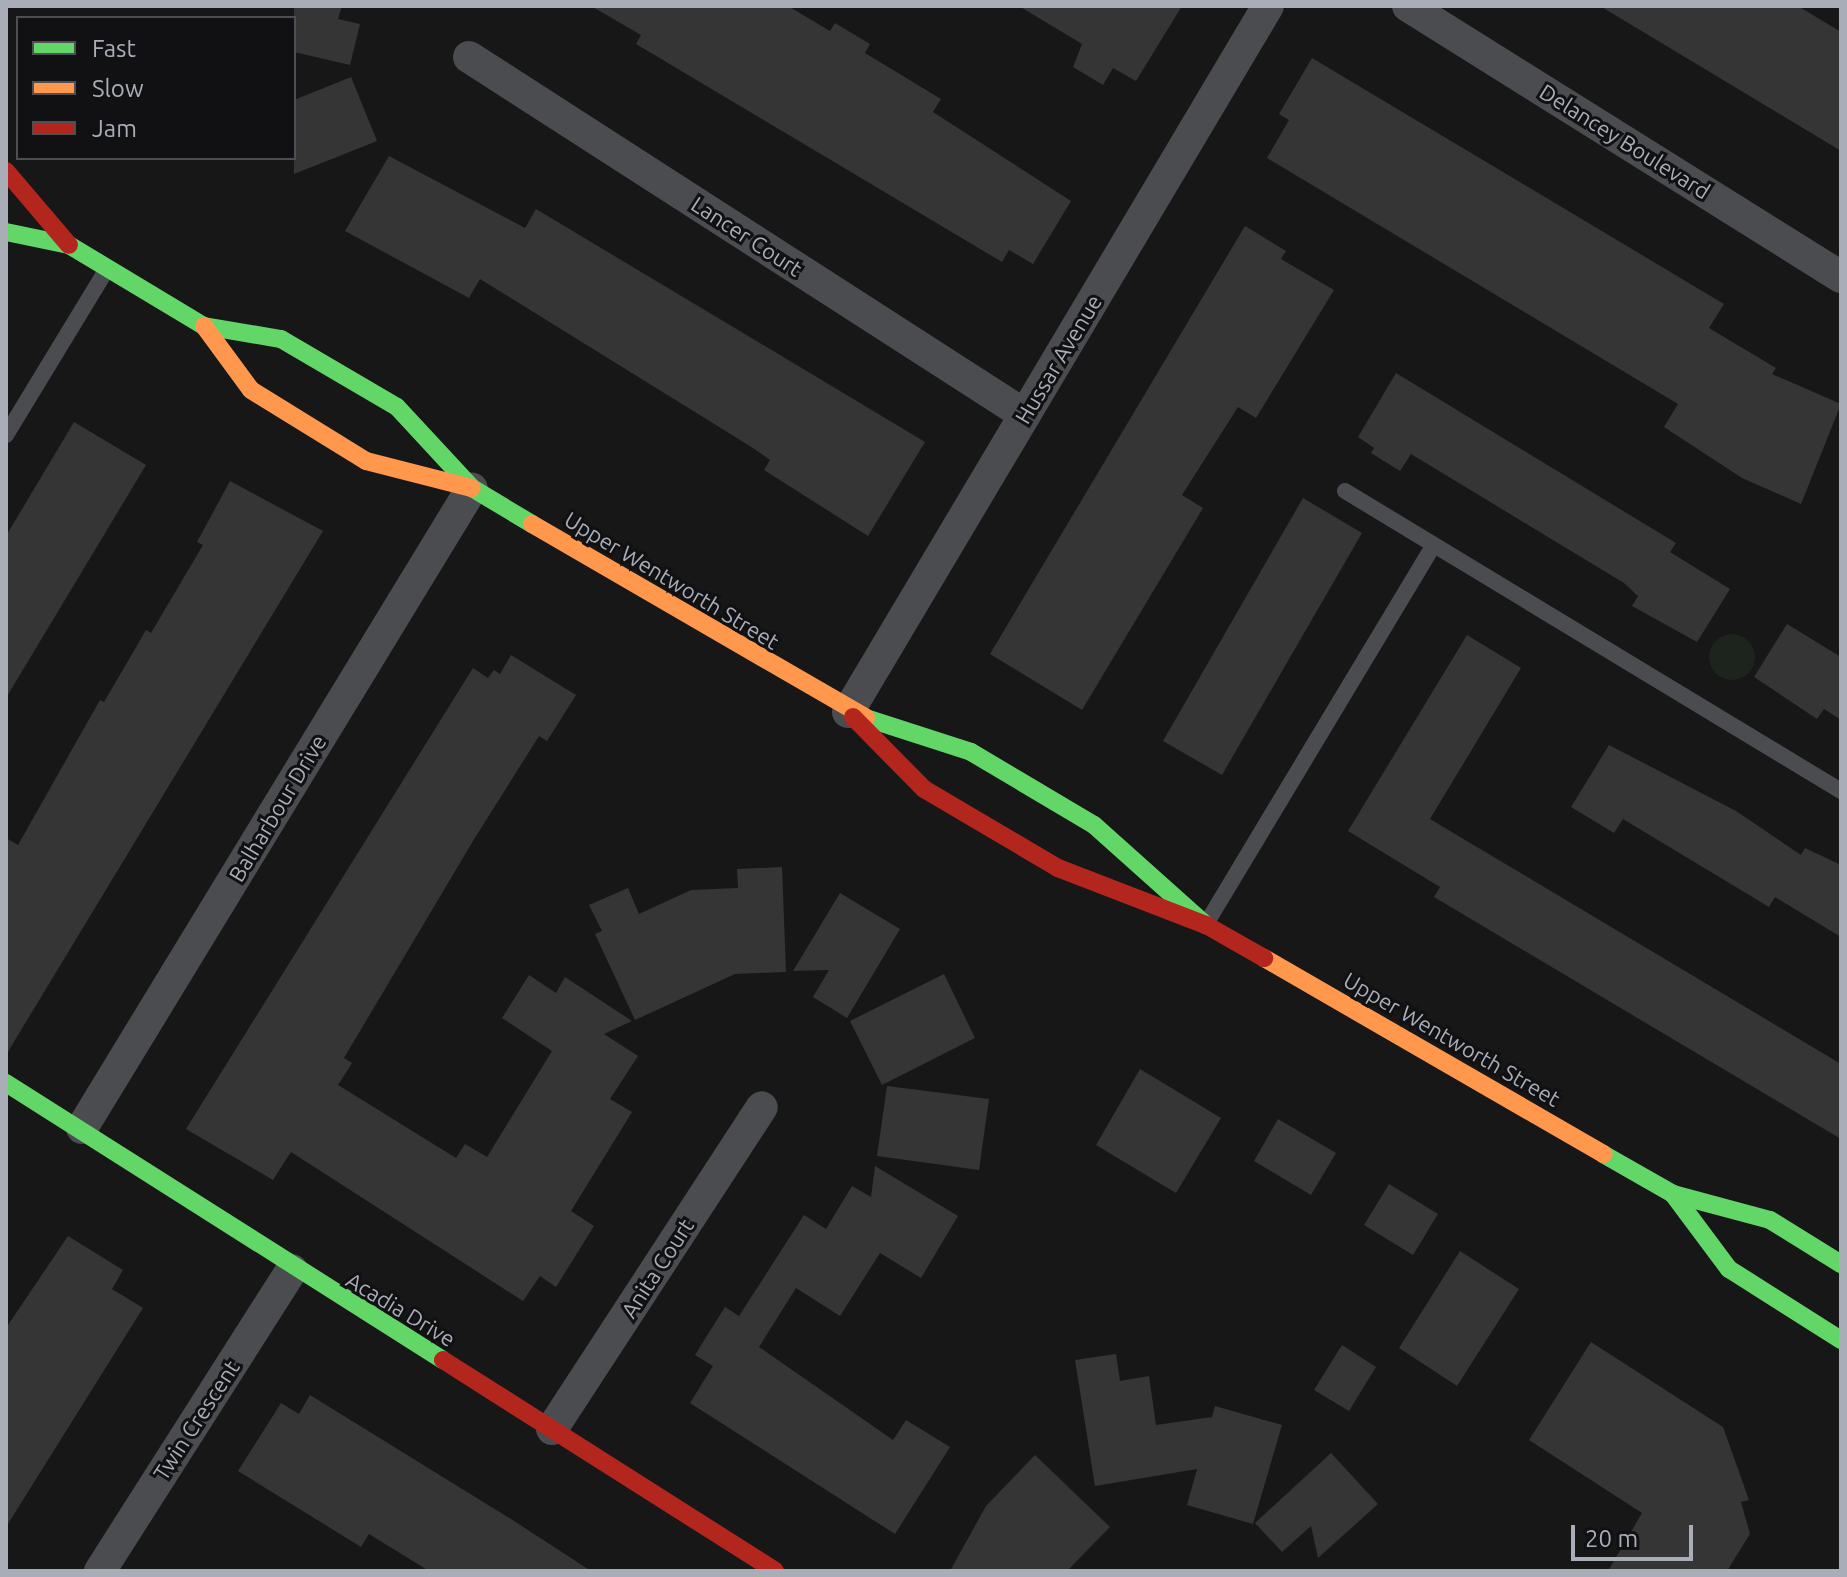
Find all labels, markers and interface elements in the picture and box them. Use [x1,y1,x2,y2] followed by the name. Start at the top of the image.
[16,16,296,160] legend
[92,35,136,62] text: Fast
[92,75,144,102] text: Slow
[1535,78,1715,204] street label: Delancey Boulevard
[92,115,137,142] text: Jam
[687,190,807,282] street label: Lancer Court
[1009,290,1107,428] street label: Hussar Avenue
[560,505,784,655] street label: Upper Wentworth Street
[223,730,331,886] street label: Balharbour Drive
[1339,966,1565,1112] street label: Upper Wentworth Street
[615,1213,699,1323] street label: Anita Court
[342,1266,460,1352] street label: Acadia Drive
[147,1355,245,1485] street label: Twin Crescent
[1575,1509,1697,1559] scale bar
[1585,1525,1638,1552] text: 20 m

